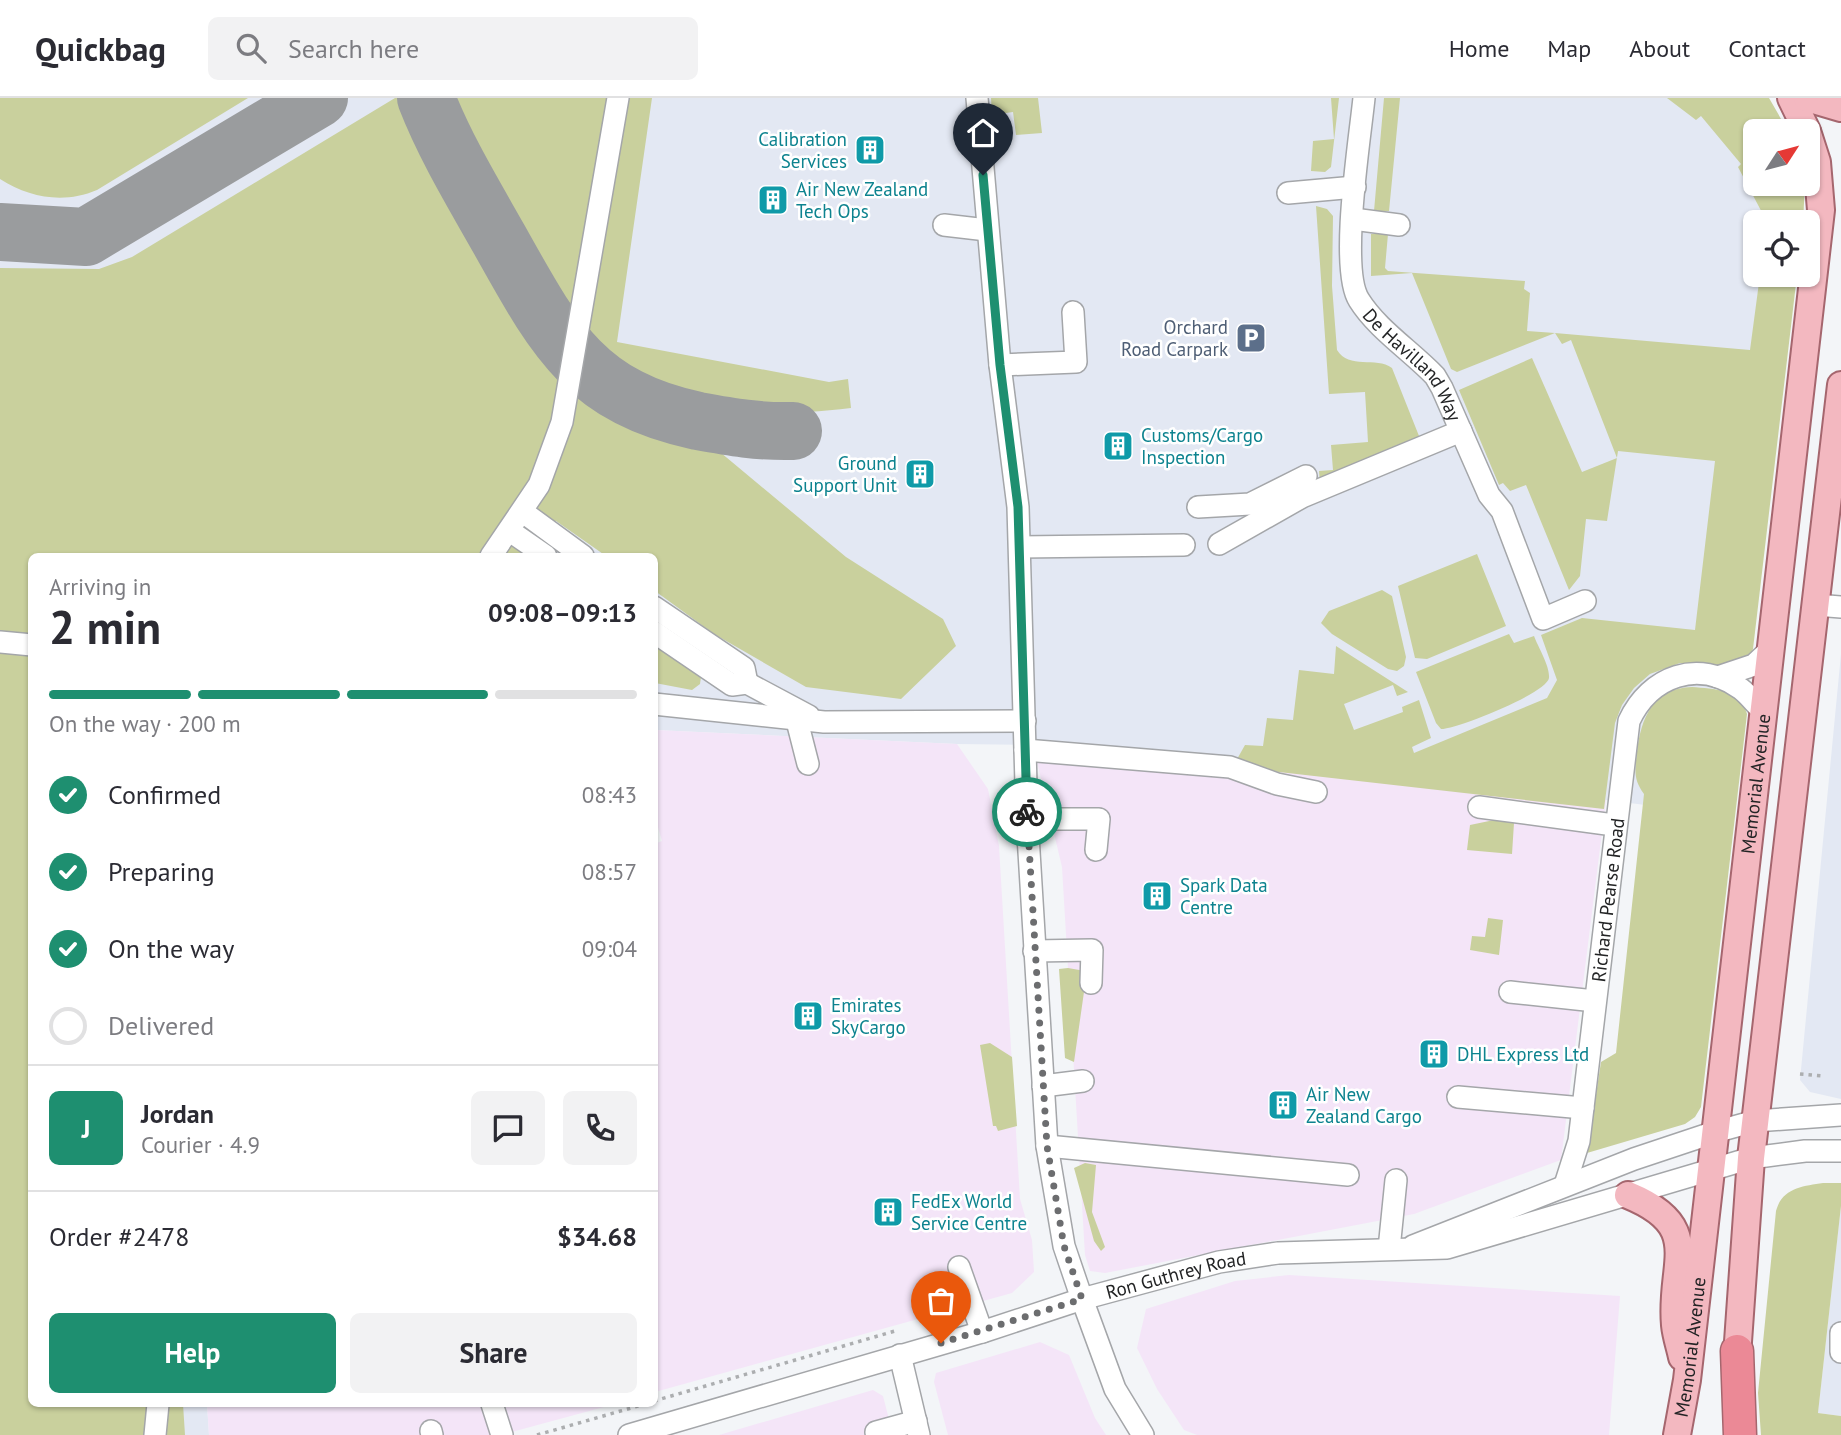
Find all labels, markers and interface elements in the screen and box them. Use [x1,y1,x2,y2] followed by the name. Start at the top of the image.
[208,17,698,80] search box
[35,27,166,70] text: Quickbag
[232,29,270,67] icon: search
[288,32,419,65] text: Search here
[1449,33,1509,64] text: Home
[1547,33,1591,64] text: Map
[1629,33,1690,64] text: About
[1728,33,1806,64] text: Contact
[953,103,1013,175] pin
[964,114,1002,152] icon: home
[1743,119,1820,196] north arrow
[1743,119,1820,287] map controls
[758,127,847,173] place label: Calibration Services
[853,133,887,167] building icon: Calibration Services
[796,177,928,223] place label: Air New Zealand Tech Ops
[756,183,790,217] building icon: Air New Zealand Tech Ops
[1743,210,1820,287] button: locate
[1358,303,1467,425] street label: De Havilland Way
[1121,315,1228,361] place label: Orchard Road Carpark
[1234,321,1268,355] parking icon: Orchard Road Carpark
[1141,423,1263,469] place label: Customs/Cargo Inspection
[1101,429,1135,463] building icon: Customs/Cargo Inspection
[793,451,898,497] place label: Ground Support Unit
[903,457,937,491] building icon: Ground Support Unit
[49,572,151,601] text: Arriving in
[488,596,637,629] text: 09:08–09:13
[49,597,161,657] text: 2 min
[49,709,241,738] text: On the way · 200 m
[1735,713,1775,855] street label: Memorial Avenue
[49,776,87,814] icon: check
[992,777,1062,847] courier
[108,778,221,811] text: Confirmed
[582,780,637,809] text: 08:43
[1008,793,1046,831] icon: bike
[1586,816,1629,983] street label: Richard Pearse Road
[49,853,87,891] icon: check
[108,855,215,888] text: Preparing
[582,857,637,886] text: 08:57
[1180,873,1268,919] place label: Spark Data Centre
[1140,879,1174,913] building icon: Spark Data Centre
[49,930,87,968] icon: check
[108,932,234,965] text: On the way
[582,934,637,963] text: 09:04
[831,993,906,1039] place label: Emirates SkyCargo
[791,999,825,1033] building icon: Emirates SkyCargo
[108,1009,214,1042] text: Delivered
[1417,1037,1451,1071] building icon: DHL Express Ltd
[1457,1042,1589,1066] place label: DHL Express Ltd
[1306,1082,1422,1128] place label: Air New Zealand Cargo
[1266,1088,1300,1122] building icon: Air New Zealand Cargo
[471,1091,545,1165] button: chat
[563,1091,637,1165] button: phone
[141,1097,214,1130] text: Jordan
[82,1112,90,1145] text: J
[141,1130,260,1159] text: Courier · 4.9
[911,1189,1027,1235] place label: FedEx World Service Centre
[871,1195,905,1229] building icon: FedEx World Service Centre
[49,1220,189,1253] text: Order #2478
[557,1220,637,1253] text: $34.68
[1103,1246,1248,1304] street label: Ron Guthrey Road
[911,1271,971,1343] pin
[1669,1276,1711,1419] street label: Memorial Avenue
[922,1282,960,1320] icon: bag
[49,1313,336,1393] button: Help
[350,1313,637,1393] button: Share

